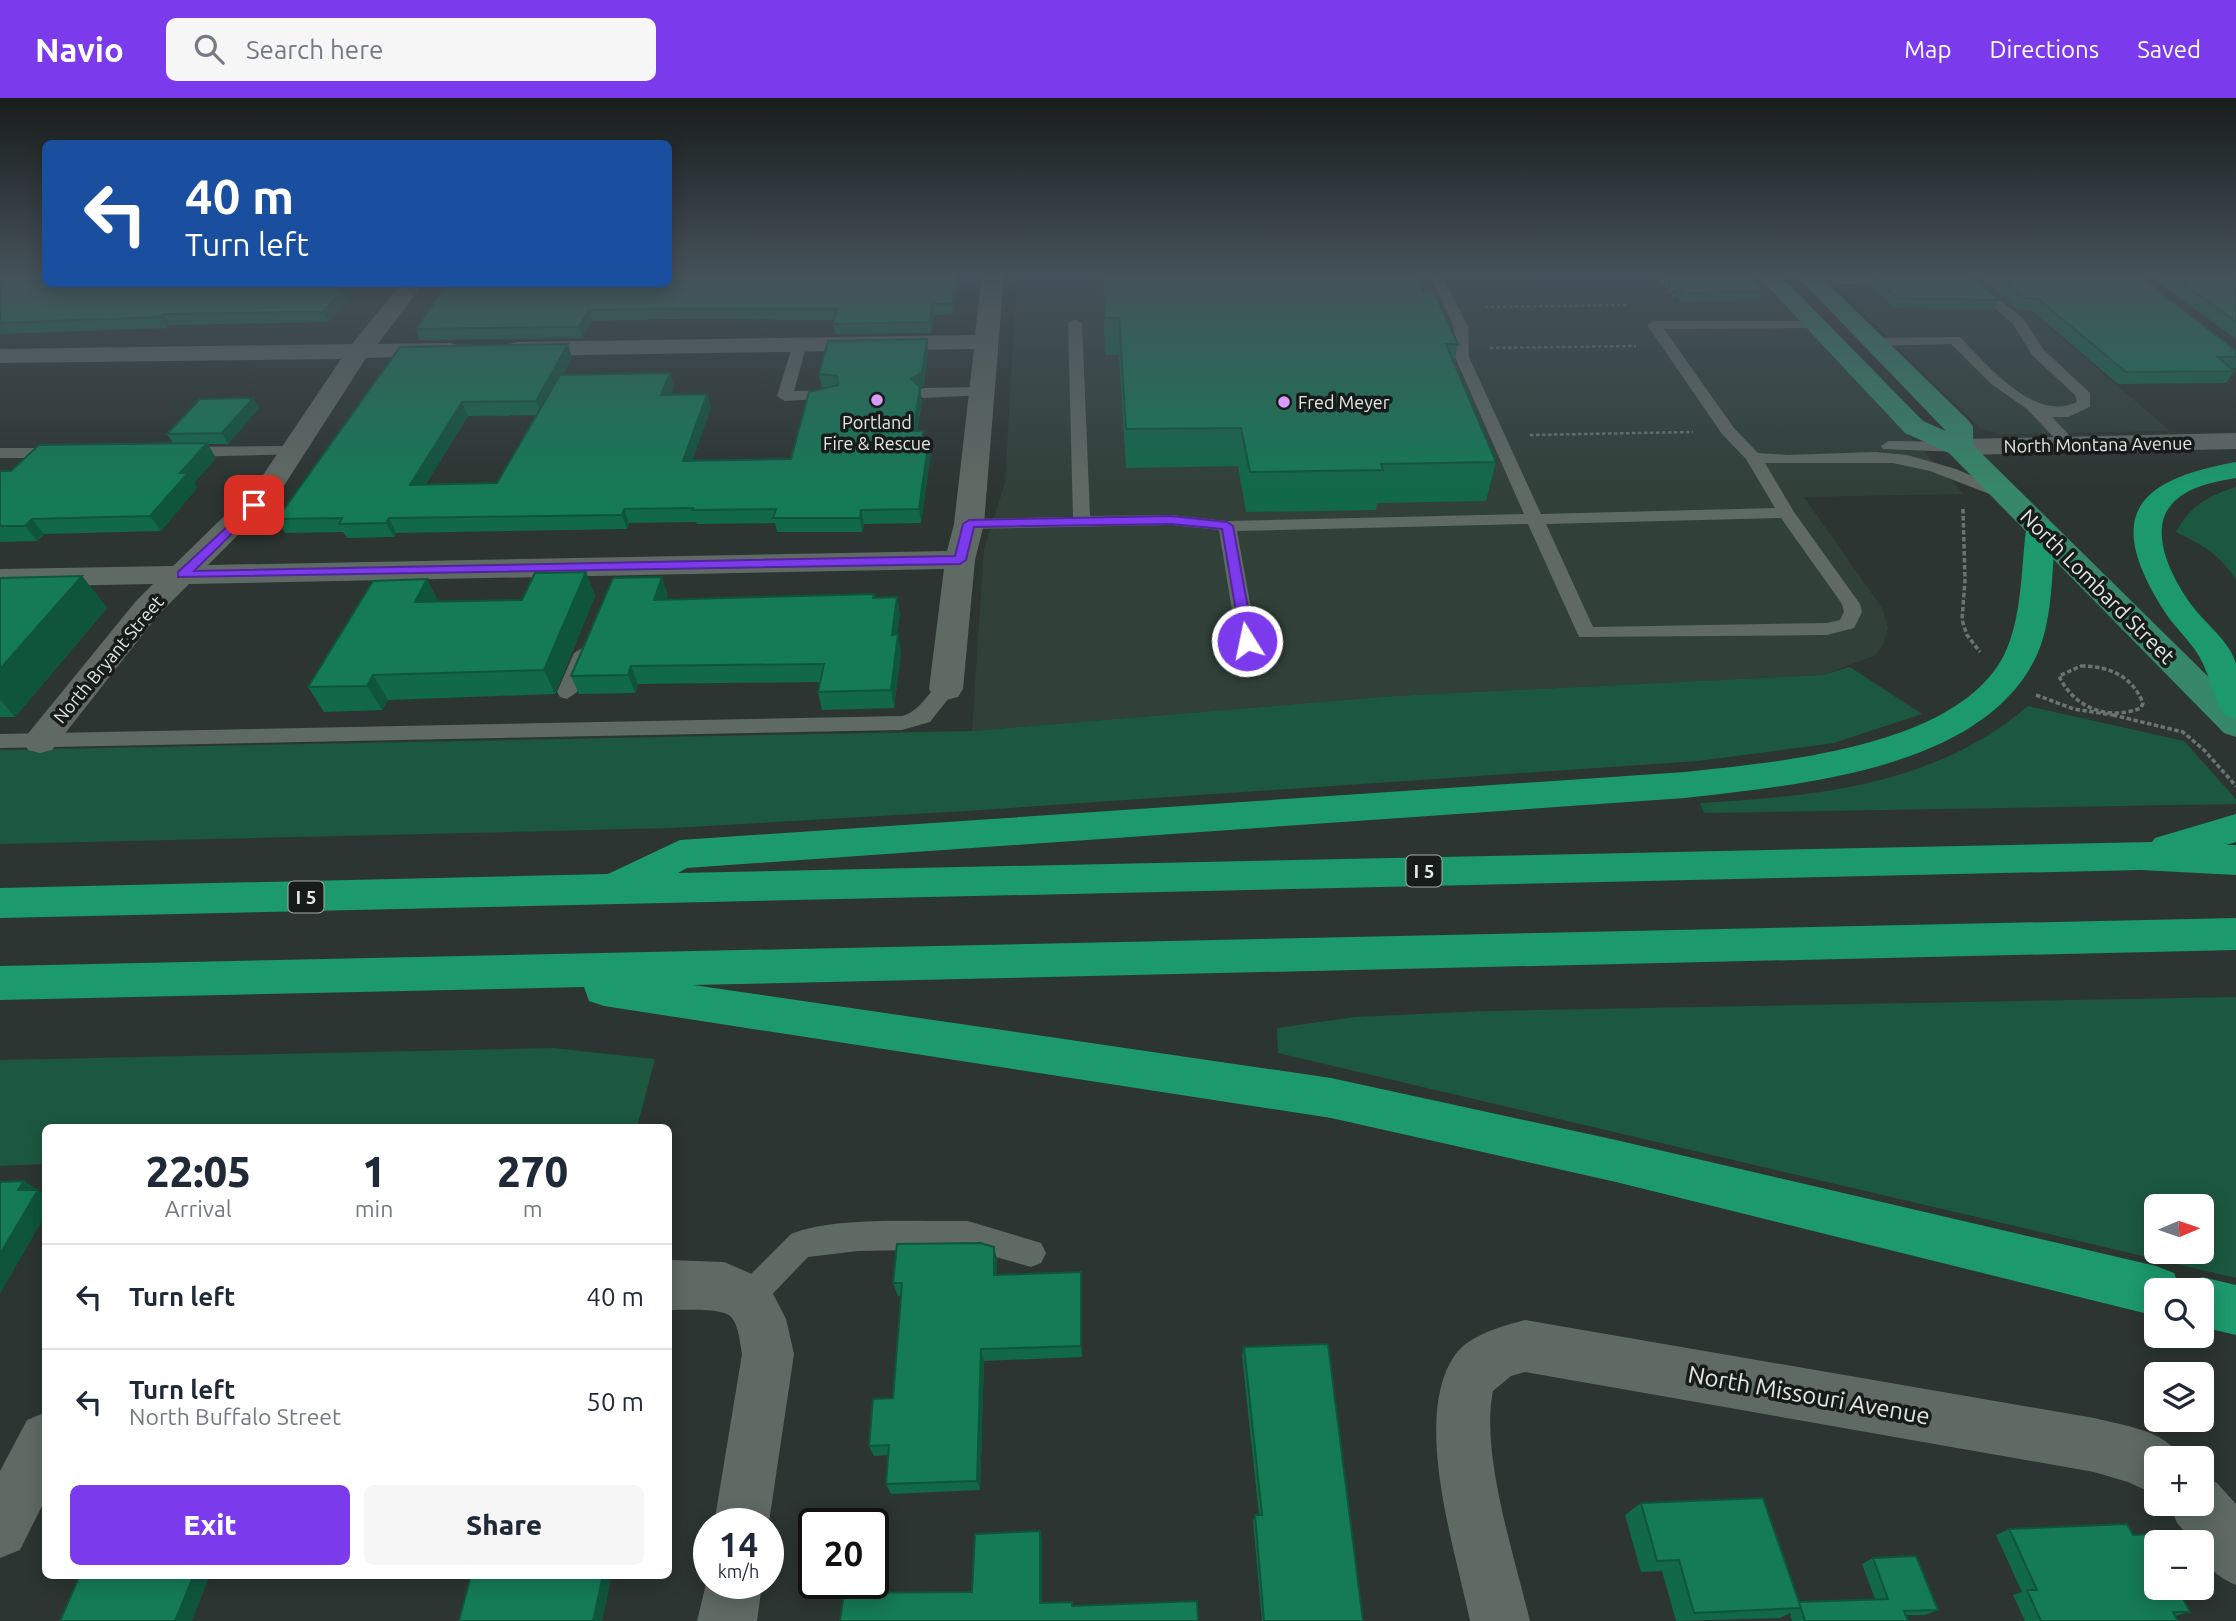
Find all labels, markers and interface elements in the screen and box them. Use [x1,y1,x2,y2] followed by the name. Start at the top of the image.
[166,18,656,81] search box
[190,30,228,68] icon: search
[35,31,124,68] text: Navio
[246,35,383,64] text: Search here
[1904,36,1951,63] text: Map
[1989,36,2099,63] text: Directions
[2137,36,2201,63] text: Saved
[70,168,161,259] icon: left
[185,168,294,223] text: 40 m
[185,226,309,262] text: Turn left
[869,392,885,408] marker: Portland Fire & Rescue
[1298,392,1390,412] place label: Fred Meyer
[1276,394,1292,410] marker: Fred Meyer
[823,412,931,453] place label: Portland Fire & Rescue
[2003,432,2193,456] street label: North Montana Avenue
[224,475,284,535] pin
[235,486,273,524] icon: arrive
[2016,504,2180,668] street label: North Lombard Street
[49,591,167,727] street label: North Bryant Street
[1210,604,1284,678] position arrow
[1406,856,1442,886] road number: I 5
[288,882,324,912] road number: I 5
[146,1148,251,1195] text: 22:05
[362,1148,386,1195] text: 1
[497,1148,568,1195] text: 270
[2144,1194,2214,1264] north arrow
[2144,1194,2214,1600] map controls
[165,1196,232,1221] text: Arrival
[355,1196,393,1221] text: min
[523,1196,543,1221] text: m
[70,1278,108,1316] icon: left
[2144,1278,2214,1348] button: search
[129,1282,235,1311] text: Turn left
[586,1282,644,1311] text: 40 m
[1686,1360,1932,1430] street label: North Missouri Avenue
[2144,1362,2214,1432] button: layers
[129,1375,235,1404] text: Turn left
[70,1383,108,1421] icon: left
[586,1387,644,1416] text: 50 m
[129,1404,341,1429] text: North Buffalo Street
[2144,1446,2214,1516] button: +
[70,1485,350,1565] button: Exit
[364,1485,644,1565] button: Share
[798,1508,889,1599] speed limit sign: 20
[719,1524,758,1564] text: 14
[2144,1530,2214,1600] button: −
[718,1561,759,1581] text: km/h

